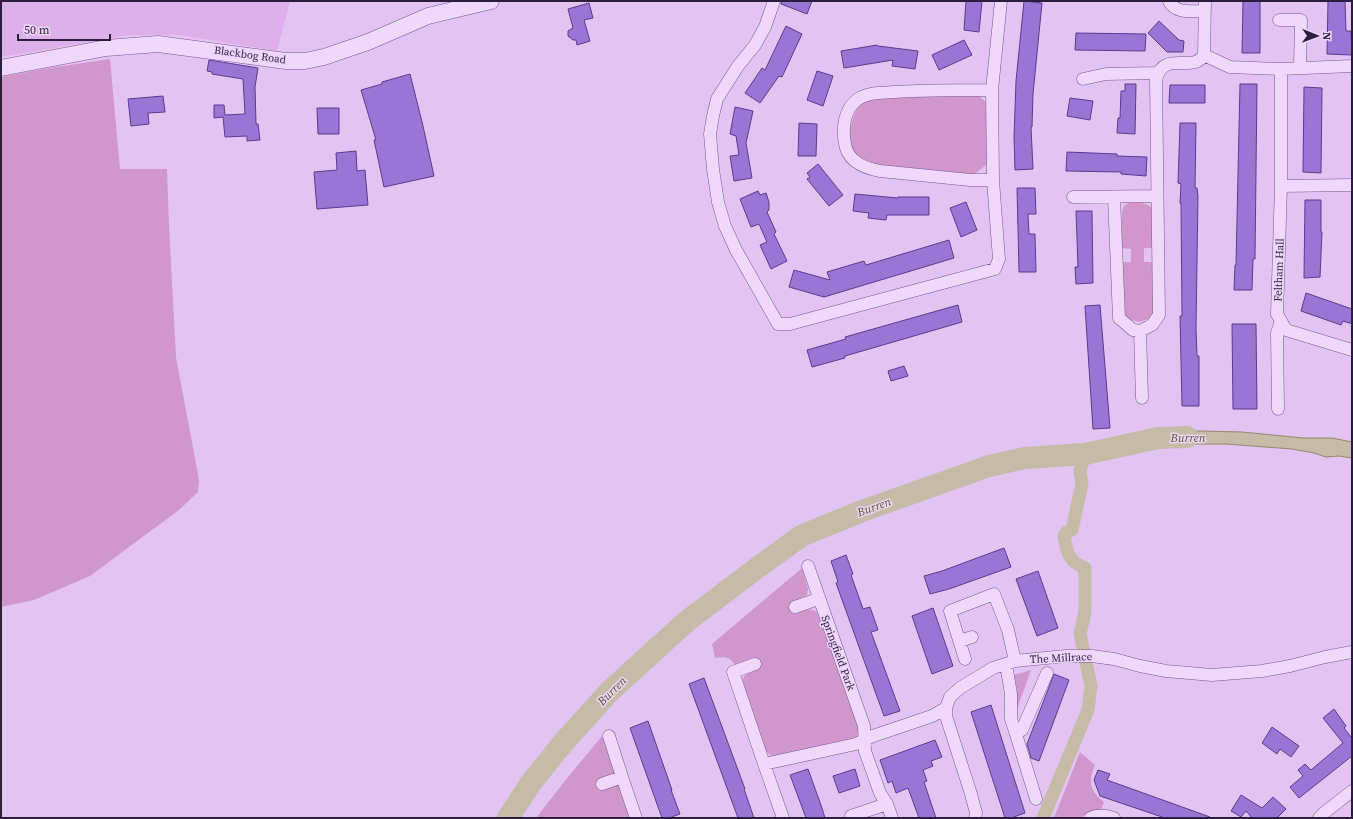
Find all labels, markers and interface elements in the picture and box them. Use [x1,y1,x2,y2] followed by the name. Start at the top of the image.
[18,16,110,42] scale bar
[1297,16,1337,56] north arrow
[24,22,50,38] text: 50 m
[1319,32,1334,40] text: N
[213,43,288,68] street label: Blackbog Road
[1270,238,1288,302] street label: Feltham Hall
[1170,430,1206,446] water label: Burren
[854,493,893,521] water label: Burren
[817,613,859,694] street label: Springfield Park
[1030,649,1093,667] street label: The Millrace
[593,673,630,710] water label: Burren

